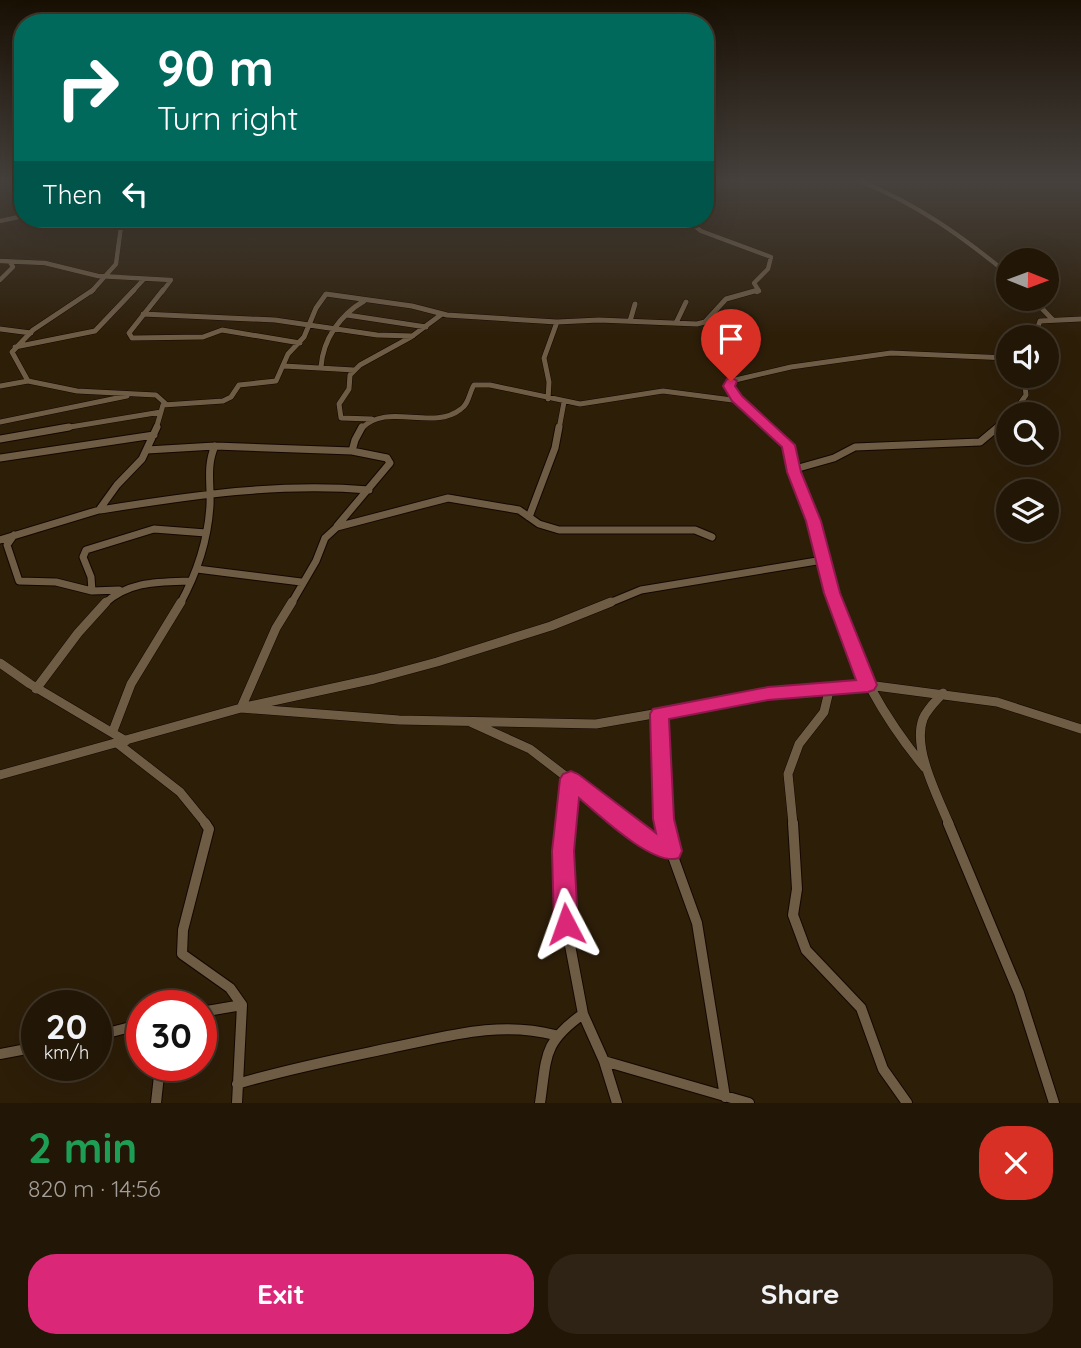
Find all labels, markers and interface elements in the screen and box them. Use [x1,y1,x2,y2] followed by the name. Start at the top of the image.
[157,37,274,98] text: 90 m
[42,42,133,133] icon: right
[157,98,298,138] text: Turn right
[116,175,154,213] icon: left
[42,178,102,211] text: Then
[996,248,1059,312] north arrow
[996,248,1059,542] map controls
[701,309,761,381] pin
[712,320,750,358] icon: arrive
[996,325,1059,388] button: sound
[996,402,1059,465] button: search
[996,479,1059,542] button: layers
[529,887,603,961] position arrow
[126,990,217,1081] speed limit sign: 30
[46,1004,87,1048] text: 20
[44,1041,89,1064] text: km/h
[28,1121,137,1174] text: 2 min
[979,1126,1053,1200] button: close
[28,1174,161,1203] text: 820 m · 14:56
[28,1254,534,1334] button: Exit
[548,1254,1053,1334] button: Share

